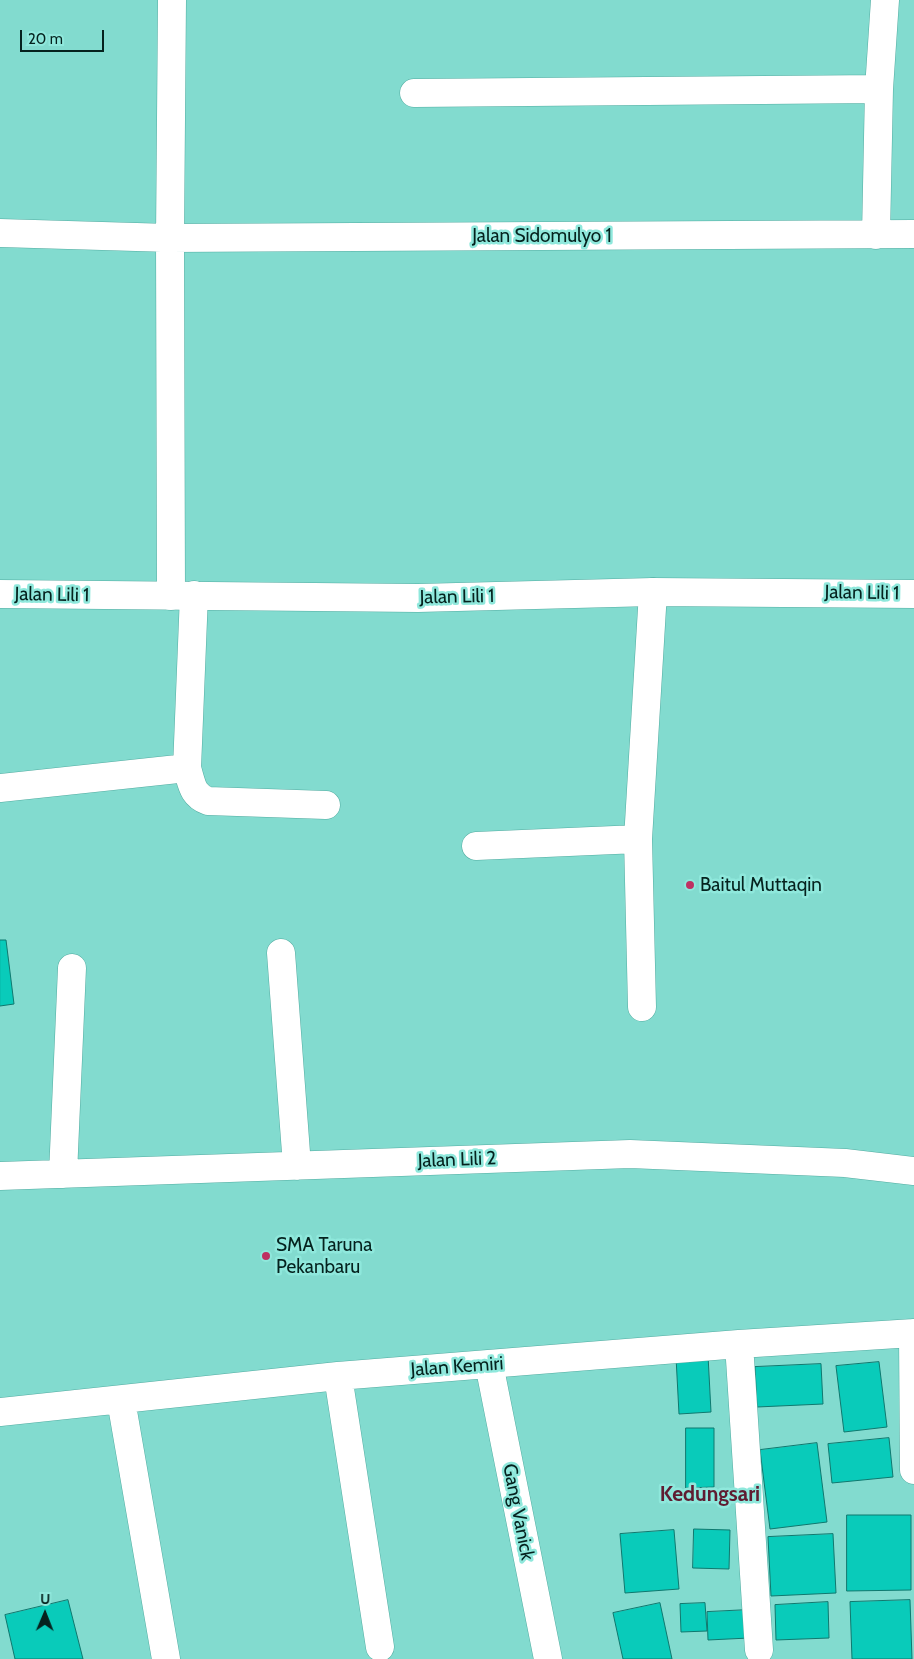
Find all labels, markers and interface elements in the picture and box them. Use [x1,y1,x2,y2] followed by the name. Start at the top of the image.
[22,20,106,52] scale bar
[28,30,63,48] text: 20 m
[472,225,612,247] street label: Jalan Sidomulyo 1
[824,581,900,605] street label: Jalan Lili 1
[14,583,90,607] street label: Jalan Lili 1
[419,585,495,609] street label: Jalan Lili 1
[700,874,822,896] place label: Baitul Muttaqin
[684,879,696,891] marker: Baitul Muttaqin
[417,1147,497,1173] street label: Jalan Lili 2
[276,1234,372,1278] place label: SMA Taruna Pekanbaru
[260,1250,272,1262] marker: SMA Taruna Pekanbaru
[410,1352,504,1382] street label: Jalan Kemiri
[497,1462,539,1562] street label: Gang Vanick
[660,1482,760,1508] district label: Kedungsari
[20,1589,70,1639] north arrow
[40,1590,50,1608] text: U

